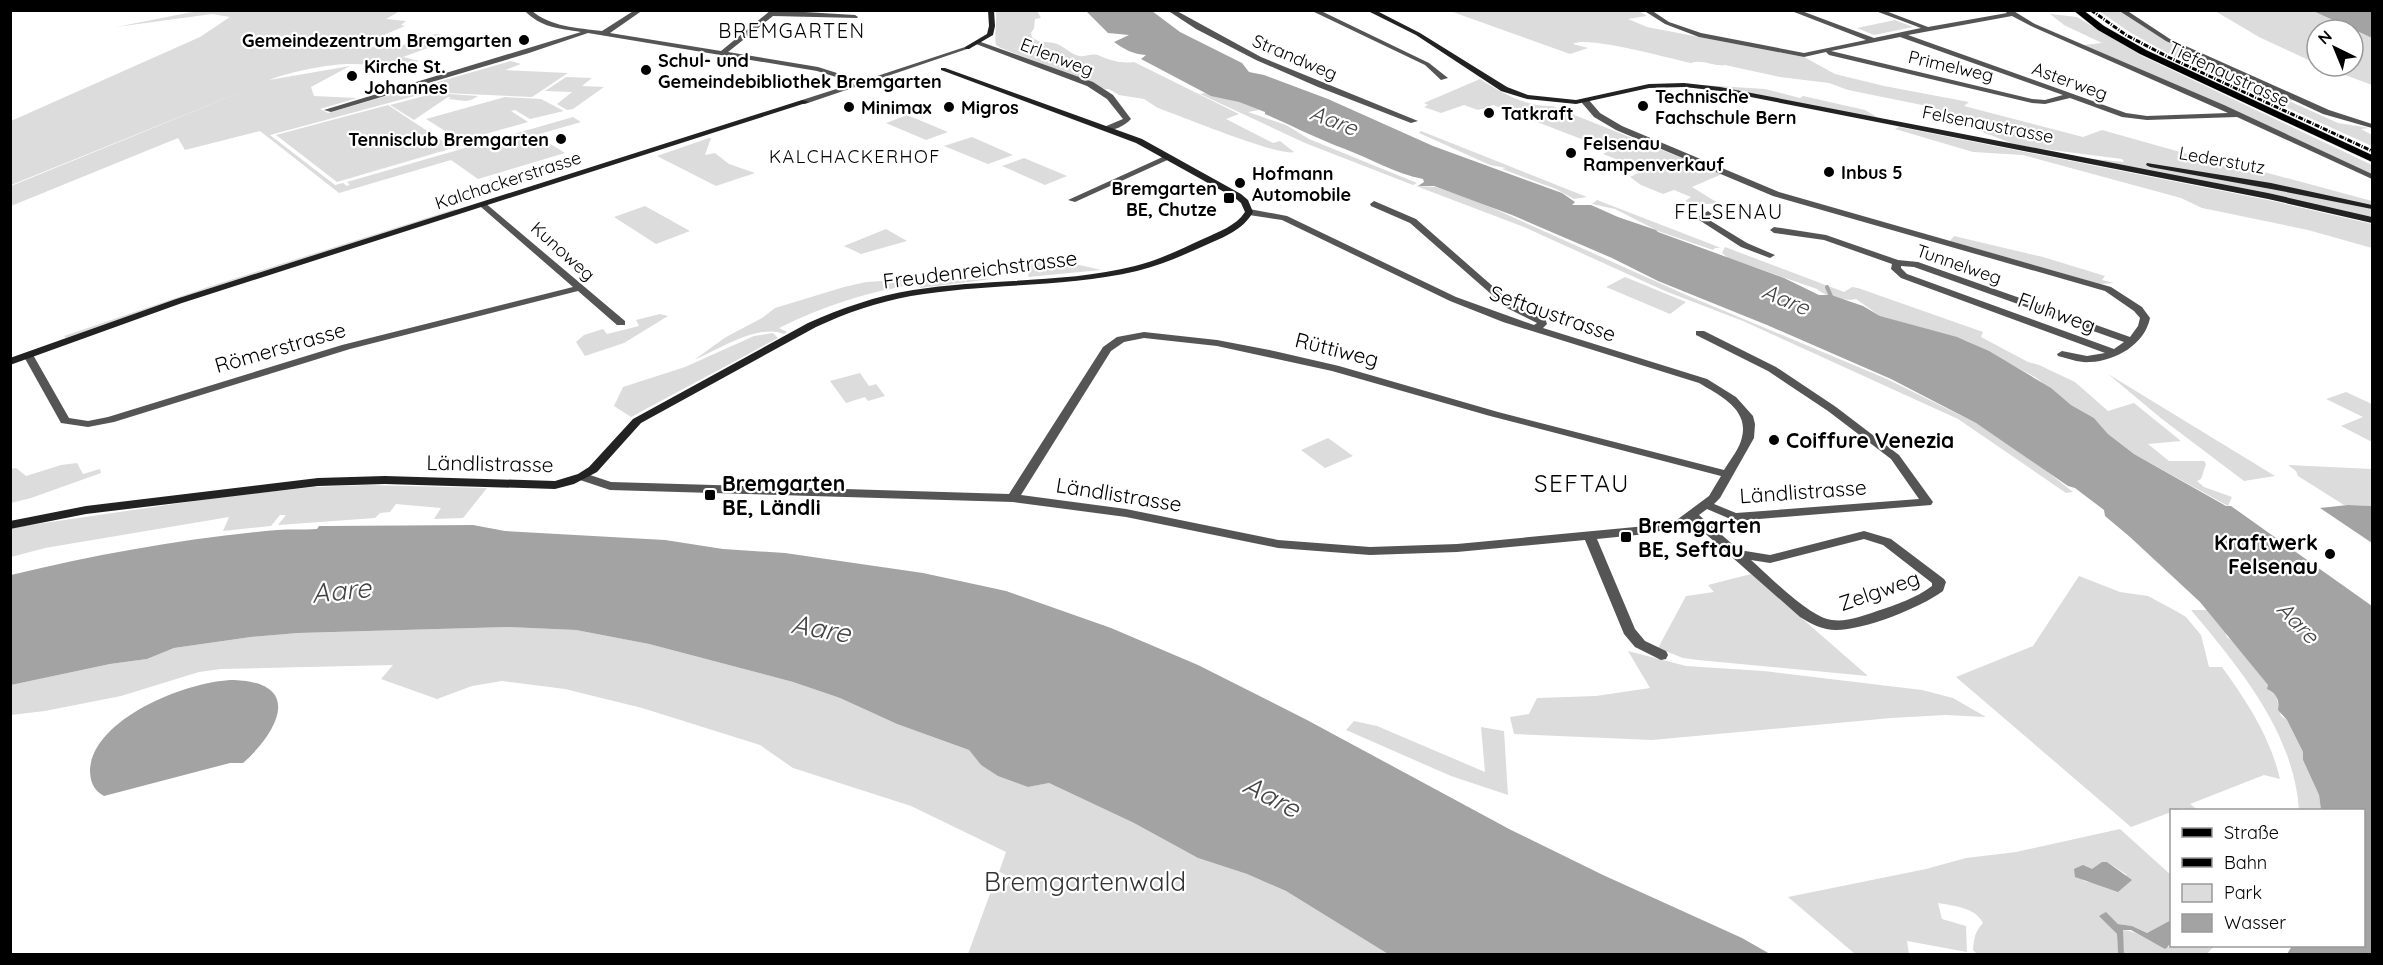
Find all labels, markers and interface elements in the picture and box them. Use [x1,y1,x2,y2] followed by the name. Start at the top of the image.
[718,18,866,43] district label: BREMGARTEN
[2305,18,2365,78] north arrow
[2314,26,2336,48] text: N
[242,29,512,52] place label: Gemeindezentrum Bremgarten
[1249,29,1341,85] street label: Strandweg
[517,33,531,47] marker: Gemeindezentrum Bremgarten
[1017,33,1097,81] street label: Erlenweg
[2165,36,2293,112] street label: Tiefenaustrasse
[1906,45,1996,87] street label: Primelweg
[658,49,942,93] place label: Schul- und Gemeindebibliothek Bremgarten
[364,55,448,99] place label: Kirche St. Johannes
[2029,57,2111,105] street label: Asterweg
[639,63,653,77] marker: Schul- und Gemeindebibliothek Bremgarten
[345,69,359,83] marker: Kirche St. Johannes
[1655,85,1796,129] place label: Technische Fachschule Bern
[861,96,932,119] place label: Minimax
[961,96,1019,119] place label: Migros
[1306,98,1363,142] water label: Aare
[1636,99,1650,113] marker: Technische Fachschule Bern
[842,100,856,114] marker: Minimax
[942,100,956,114] marker: Migros
[1920,100,2056,148] street label: Felsenaustrasse
[1501,102,1574,125] place label: Tatkraft
[1482,106,1496,120] marker: Tatkraft
[348,128,549,151] place label: Tennisclub Bremgarten
[554,132,568,146] marker: Tennisclub Bremgarten
[1583,132,1724,176] place label: Felsenau Rampenverkauf
[2177,141,2267,179] street label: Lederstutz
[769,145,941,168] district label: KALCHACKERHOF
[432,146,584,214] street label: Kalchackerstrasse
[1564,146,1578,160] marker: Felsenau Rampenverkauf
[1841,161,1903,184] place label: Inbus 5
[1252,162,1351,206] place label: Hofmann Automobile
[1822,165,1836,179] marker: Inbus 5
[1233,176,1247,190] marker: Hofmann Automobile
[1111,177,1217,221] place label: Bremgarten BE, Chutze
[1222,191,1236,205] marker: Bremgarten BE, Chutze
[1674,199,1784,224] district label: FELSENAU
[526,216,600,286] street label: Kunoweg
[1913,239,2005,289] street label: Tunnelweg
[881,244,1079,294] street label: Freudenreichstrasse
[1758,277,1815,322] water label: Aare
[1486,279,1620,347] street label: Seftaustrasse
[2014,286,2100,338] street label: Fluhweg
[212,316,348,378] street label: Römerstrasse
[1293,326,1381,372] street label: Rüttiweg
[1786,427,1954,453] place label: Coiffure Venezia
[1767,433,1781,447] marker: Coiffure Venezia
[426,449,554,477] street label: Ländlistrasse
[1534,468,1630,498] district label: SEFTAU
[722,470,845,520] place label: Bremgarten BE, Ländli
[1054,471,1184,517] street label: Ländlistrasse
[1739,474,1867,508] street label: Ländlistrasse
[703,488,717,502] marker: Bremgarten BE, Ländli
[1638,512,1761,562] place label: Bremgarten BE, Seftau
[2214,529,2318,579] place label: Kraftwerk Felsenau
[1619,530,1633,544] marker: Bremgarten BE, Seftau
[2323,547,2337,561] marker: Kraftwerk Felsenau
[1835,564,1923,616] street label: Zelgweg
[310,570,374,610] water label: Aare
[2271,595,2326,650] water label: Aare
[789,606,855,650] water label: Aare
[1238,767,1308,826] water label: Aare
[2170,809,2365,947] legend
[2224,821,2279,844] text: Straße
[2224,851,2267,874] text: Bahn
[984,865,1186,898] park label: Bremgartenwald
[2224,881,2262,904] text: Park
[2224,911,2286,934] text: Wasser

